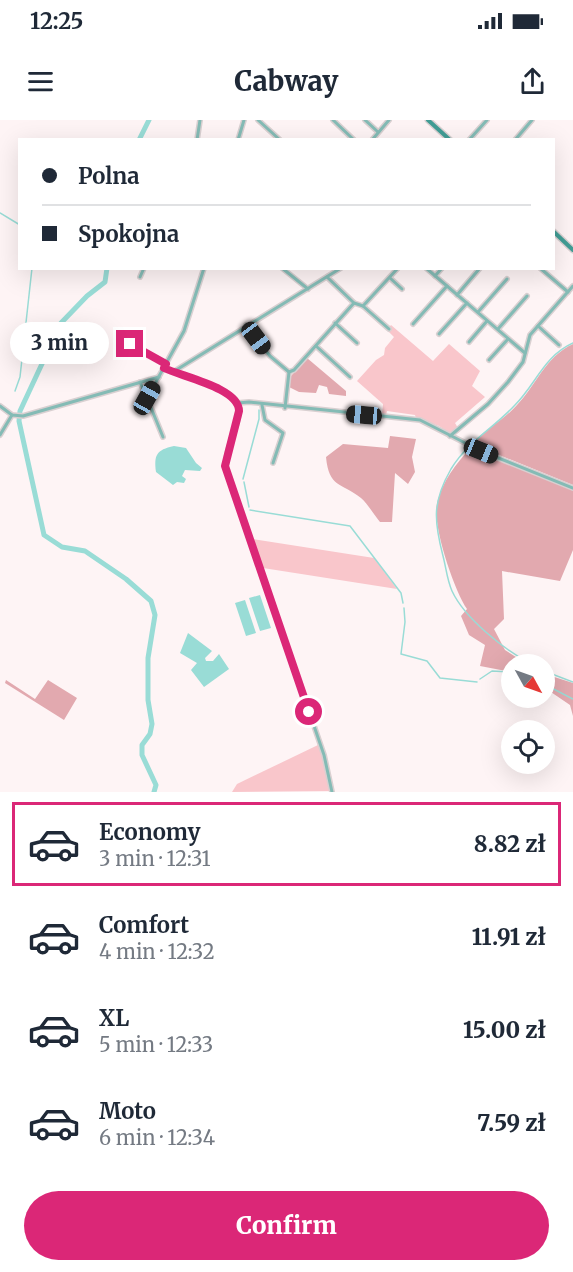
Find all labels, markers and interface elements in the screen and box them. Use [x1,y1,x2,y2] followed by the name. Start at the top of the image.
[30,7,83,35] text: 12:25
[235,64,338,98] text: Cabway
[24,65,57,98] icon: menu
[516,65,549,98] icon: share
[78,162,140,190] text: Polna
[78,220,179,248] text: Spokojna
[238,318,274,358] car
[10,323,109,365] callout: 3 min
[31,330,88,355] text: 3 min
[116,330,143,357] route end
[130,378,164,418] car
[345,404,383,426] car
[461,436,501,466] car
[501,654,555,708] north arrow
[501,654,555,774] map controls
[295,698,322,725] route start
[501,720,555,774] button: locate
[27,817,81,871] icon: car
[99,818,200,846] text: Economy
[474,830,546,858] text: 8.82 zł
[99,846,211,871] text: 3 min · 12:31
[27,910,81,964] icon: car
[99,911,189,939] text: Comfort
[472,923,546,951] text: 11.91 zł
[99,939,215,964] text: 4 min · 12:32
[27,1003,81,1057] icon: car
[99,1004,129,1032] text: XL
[463,1016,546,1044] text: 15.00 zł
[99,1032,213,1057] text: 5 min · 12:33
[27,1096,81,1150] icon: car
[99,1097,156,1125] text: Moto
[477,1109,546,1137] text: 7.59 zł
[99,1125,215,1150] text: 6 min · 12:34
[24,1191,549,1260] button: Confirm

